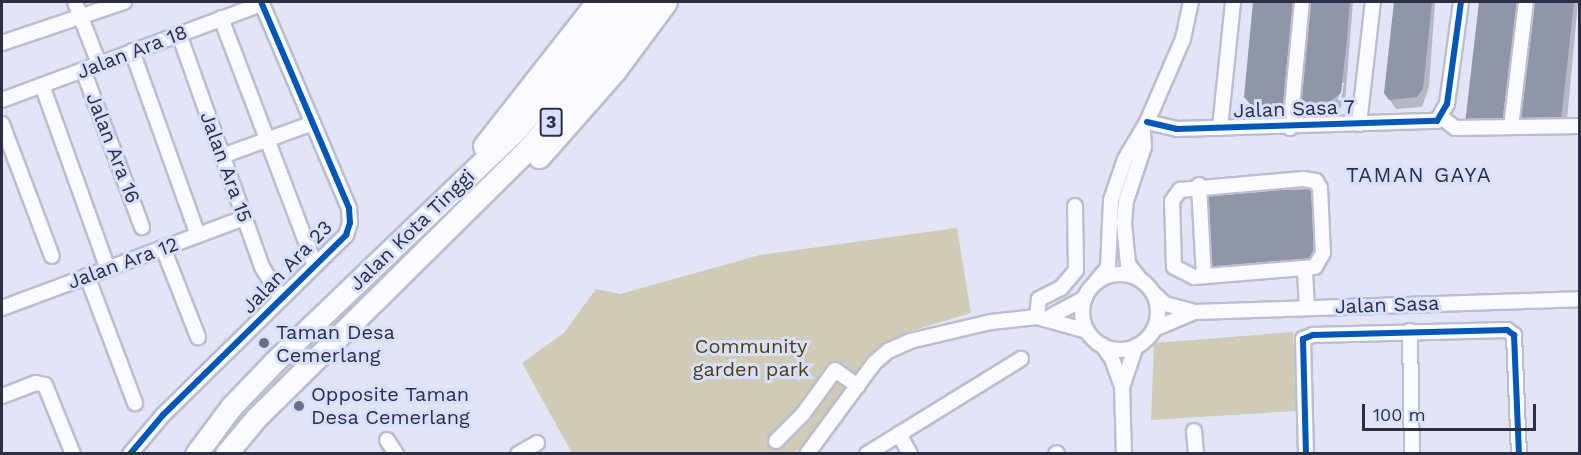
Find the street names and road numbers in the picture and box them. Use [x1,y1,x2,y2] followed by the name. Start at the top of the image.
[72,20,192,84] street label: Jalan Ara 18
[81,89,145,207] street label: Jalan Ara 16
[1232,95,1356,123] street label: Jalan Sasa 7
[539,107,563,137] road number: 3
[195,108,257,226] street label: Jalan Ara 15
[344,164,480,296] street label: Jalan Kota Tinggi
[236,215,338,319] street label: Jalan Ara 23
[64,232,182,294] street label: Jalan Ara 12
[1334,291,1440,319] street label: Jalan Sasa

